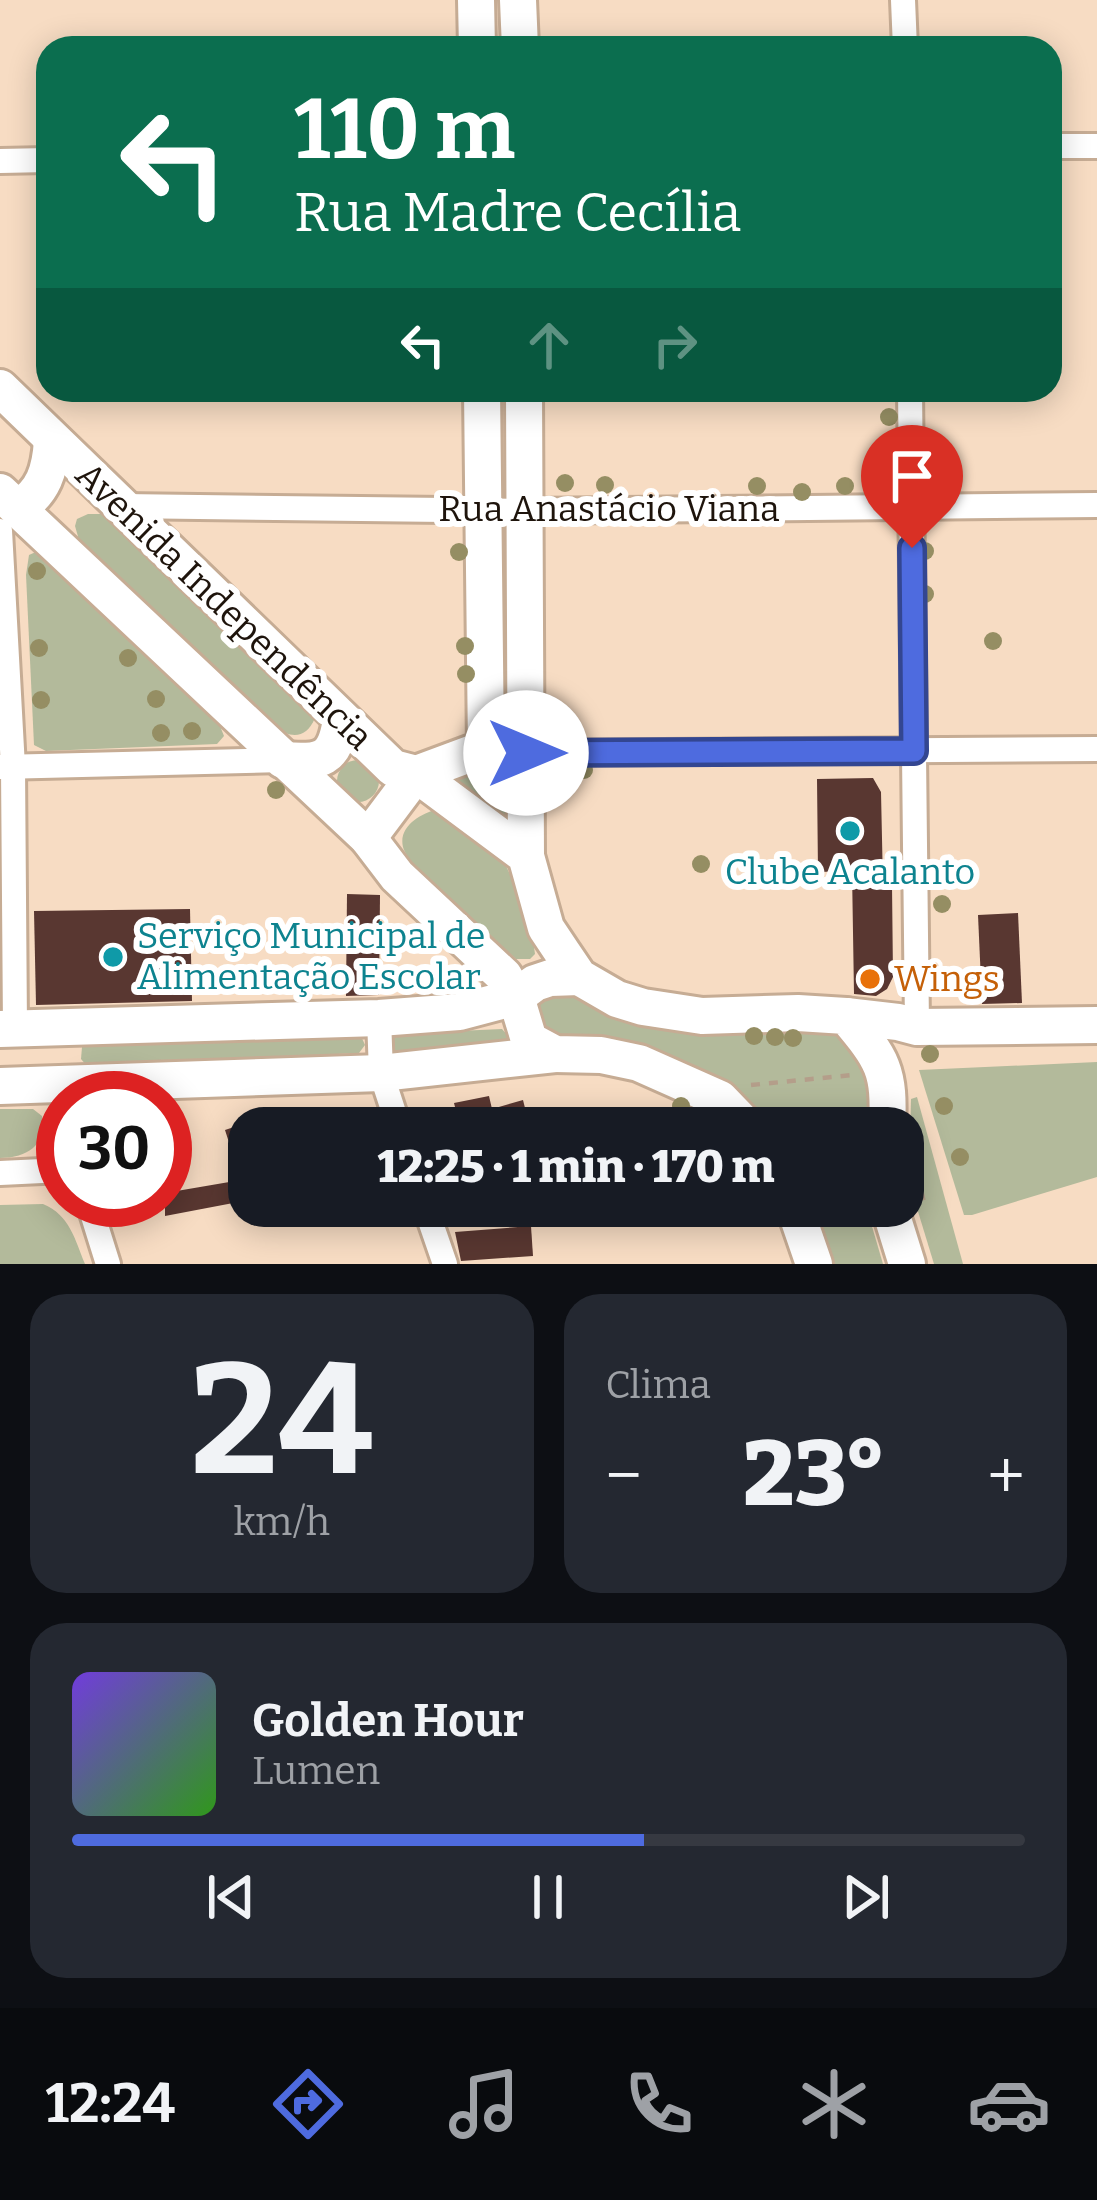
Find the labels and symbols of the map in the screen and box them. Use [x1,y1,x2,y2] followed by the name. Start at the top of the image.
[861,425,963,548] pin
[67,453,382,759] street label: Avenida Independência
[438,487,780,531] street label: Rua Anastácio Viana
[463,690,589,816] position arrow
[837,818,863,844] marker: Clube Acalanto
[725,850,975,894] place label: Clube Acalanto
[137,914,486,999] place label: Serviço Municipal de Alimentação Escolar
[100,944,126,970] marker: Serviço Municipal de Alimentação Escolar
[894,957,1000,1001] place label: Wings
[857,966,883,992] marker: Wings
[36,1071,192,1227] speed limit sign: 30

